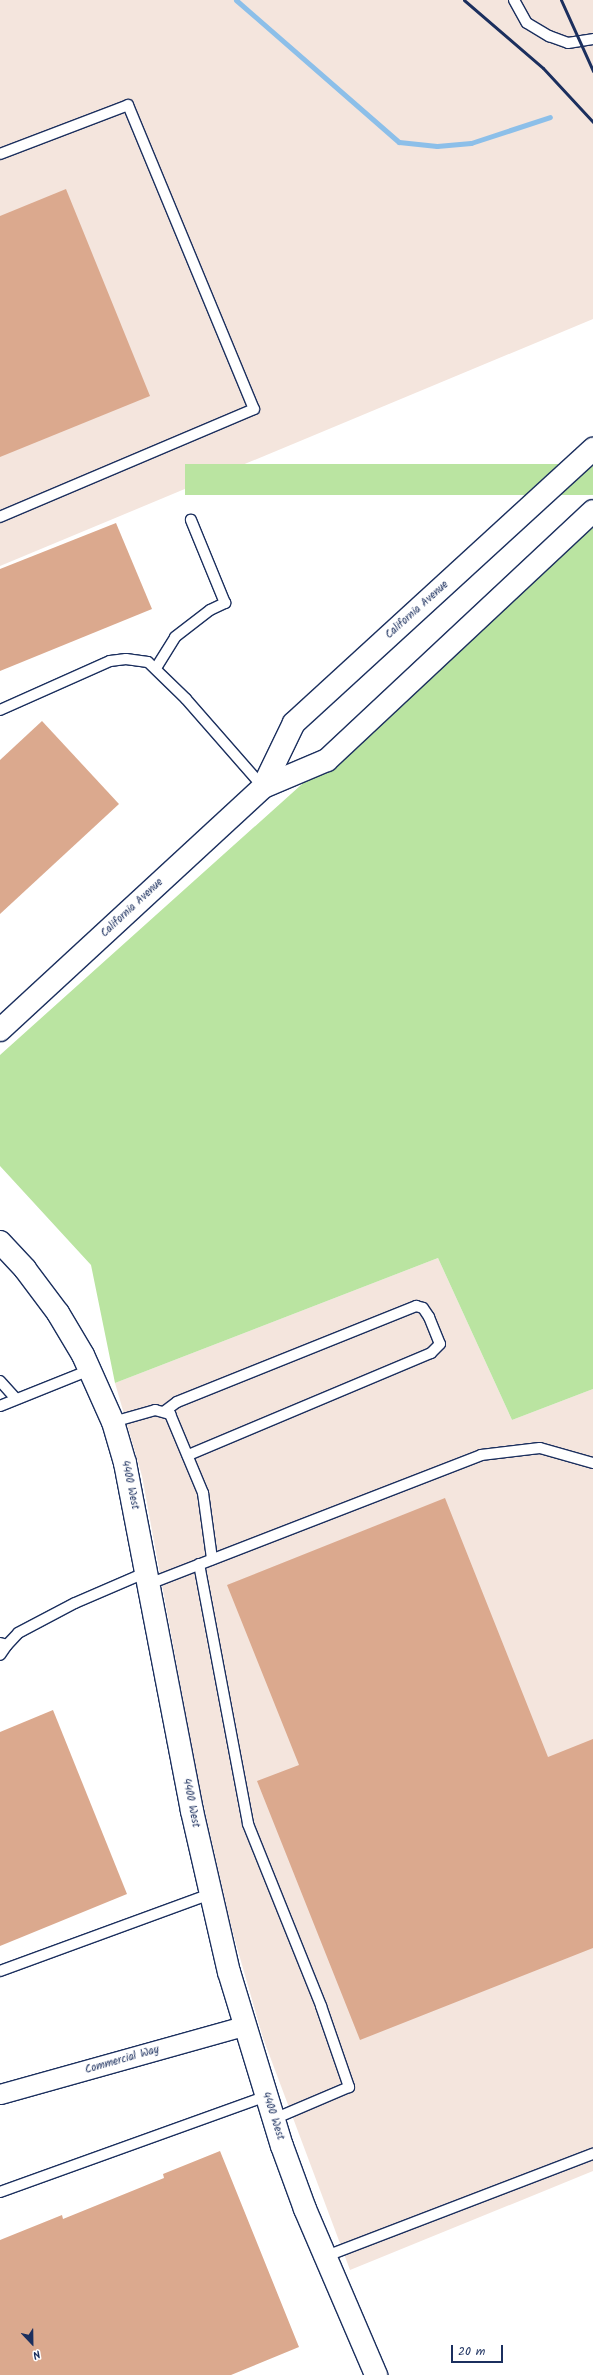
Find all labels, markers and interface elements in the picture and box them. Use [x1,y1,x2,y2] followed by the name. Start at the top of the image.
[383,578,451,642] street label: California Avenue
[98,876,166,940] street label: California Avenue
[118,1459,142,1511] street label: 4400 West
[180,1777,202,1829] street label: 4400 West
[83,2043,161,2077] street label: Commercial Way
[259,2090,287,2142] street label: 4400 West
[12,2323,52,2363] north arrow
[453,2337,505,2363] scale bar
[458,2342,485,2361] text: 20 m
[30,2344,43,2364] text: N

